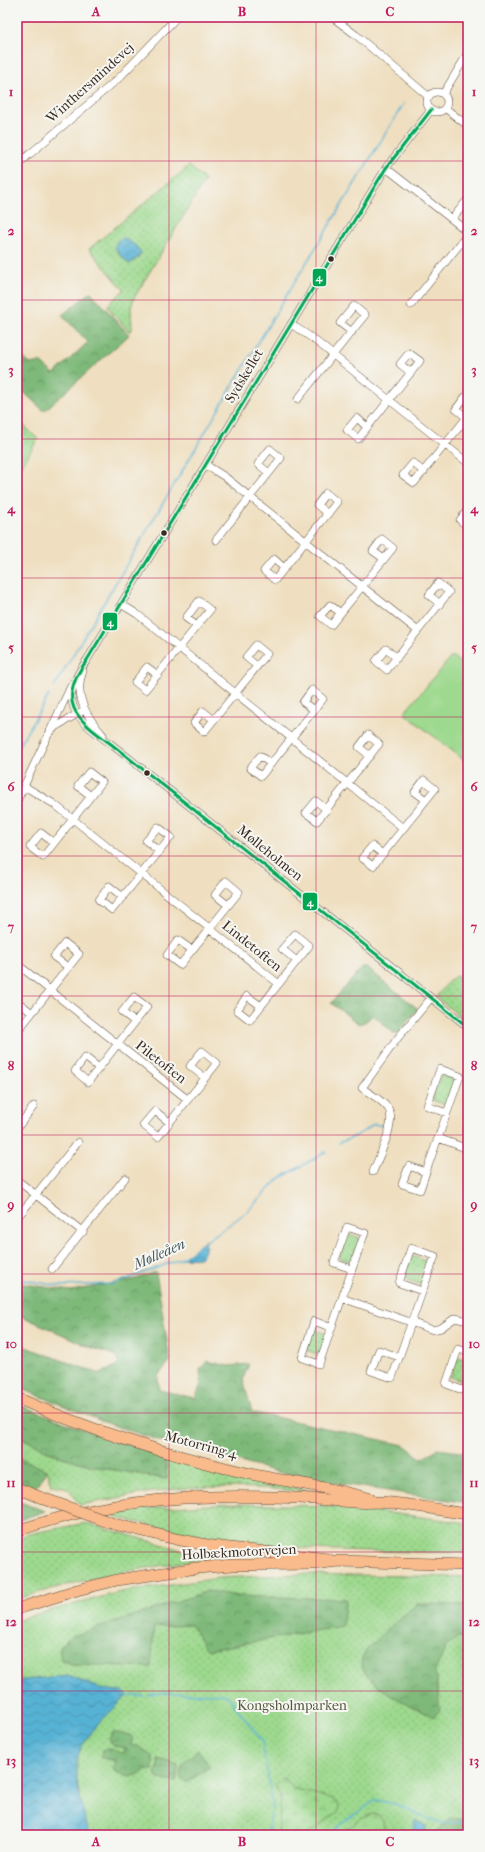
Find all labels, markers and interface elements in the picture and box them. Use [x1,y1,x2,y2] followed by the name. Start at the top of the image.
[91,4,101,19] text: A
[238,4,247,19] text: B
[386,4,395,19] text: C
[42,39,137,128] street label: Winthersmindevej
[9,84,14,99] text: 1
[472,84,477,99] text: 1
[8,223,15,238] text: 2
[471,223,478,238] text: 2
[326,254,336,264] unlabelled marker
[312,268,327,287] line badge: 4
[315,271,323,284] text: 4
[221,346,267,406] street label: Sydskellet
[8,362,14,378] text: 3
[471,362,477,378] text: 3
[6,501,16,517] text: 4
[469,501,479,517] text: 4
[159,528,169,538] unlabelled marker
[102,612,118,631] line badge: 4
[106,616,114,629] text: 4
[8,640,14,655] text: 5
[471,640,477,655] text: 5
[142,768,152,778] unlabelled marker
[7,779,15,794] text: 6
[470,779,478,794] text: 6
[234,821,306,885] street label: Mølleholmen
[302,892,318,911] line badge: 4
[306,896,314,909] text: 4
[219,917,285,975] street label: Lindetoften
[7,919,15,934] text: 7
[470,919,478,934] text: 7
[132,1037,190,1087] street label: Piletoften
[8,1058,15,1073] text: 8
[471,1058,478,1073] text: 8
[7,1197,15,1213] text: 9
[470,1197,478,1213] text: 9
[129,1235,188,1274] water label: Mølleåen
[5,1336,17,1351] text: 10
[468,1336,480,1351] text: 10
[163,1427,240,1463] street label: Motorring 4
[6,1475,16,1490] text: 11
[469,1475,479,1490] text: 11
[181,1541,297,1563] street label: Holbækmotorvejen
[5,1614,17,1629] text: 12
[468,1614,480,1629] text: 12
[237,1697,347,1714] park label: Kongsholmparken
[6,1753,16,1769] text: 13
[469,1753,479,1769] text: 13
[91,1834,101,1849] text: A
[238,1834,247,1849] text: B
[386,1834,395,1849] text: C

